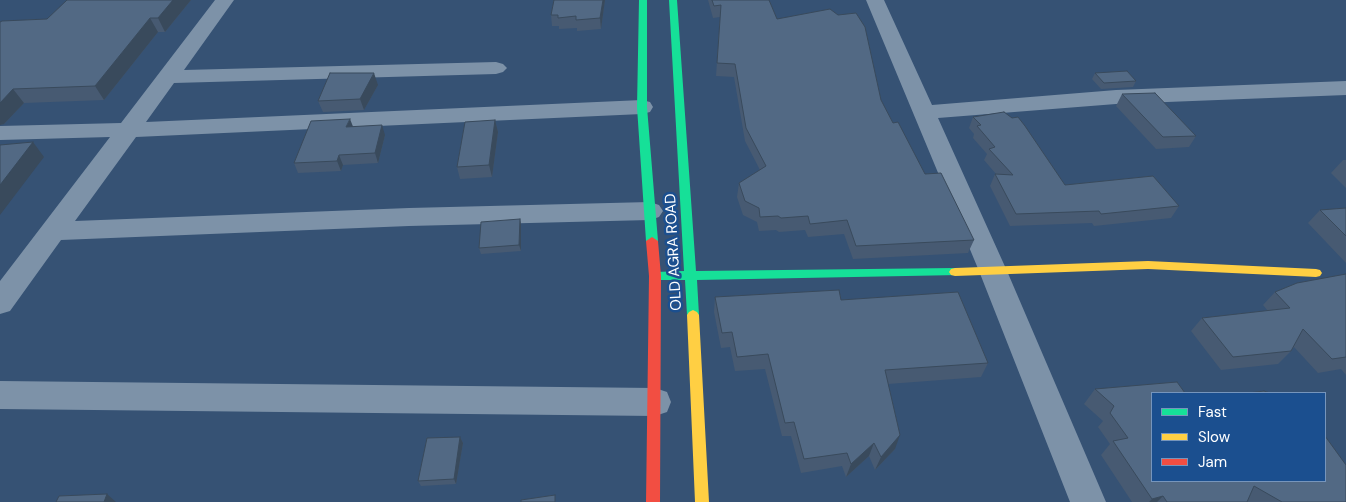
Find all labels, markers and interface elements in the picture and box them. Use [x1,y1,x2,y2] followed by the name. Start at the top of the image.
[662,193,686,311] street label: OLD AGRA ROAD
[1151,392,1326,482] legend
[1198,402,1227,422] text: Fast
[1198,427,1230,447] text: Slow
[1198,452,1227,472] text: Jam

